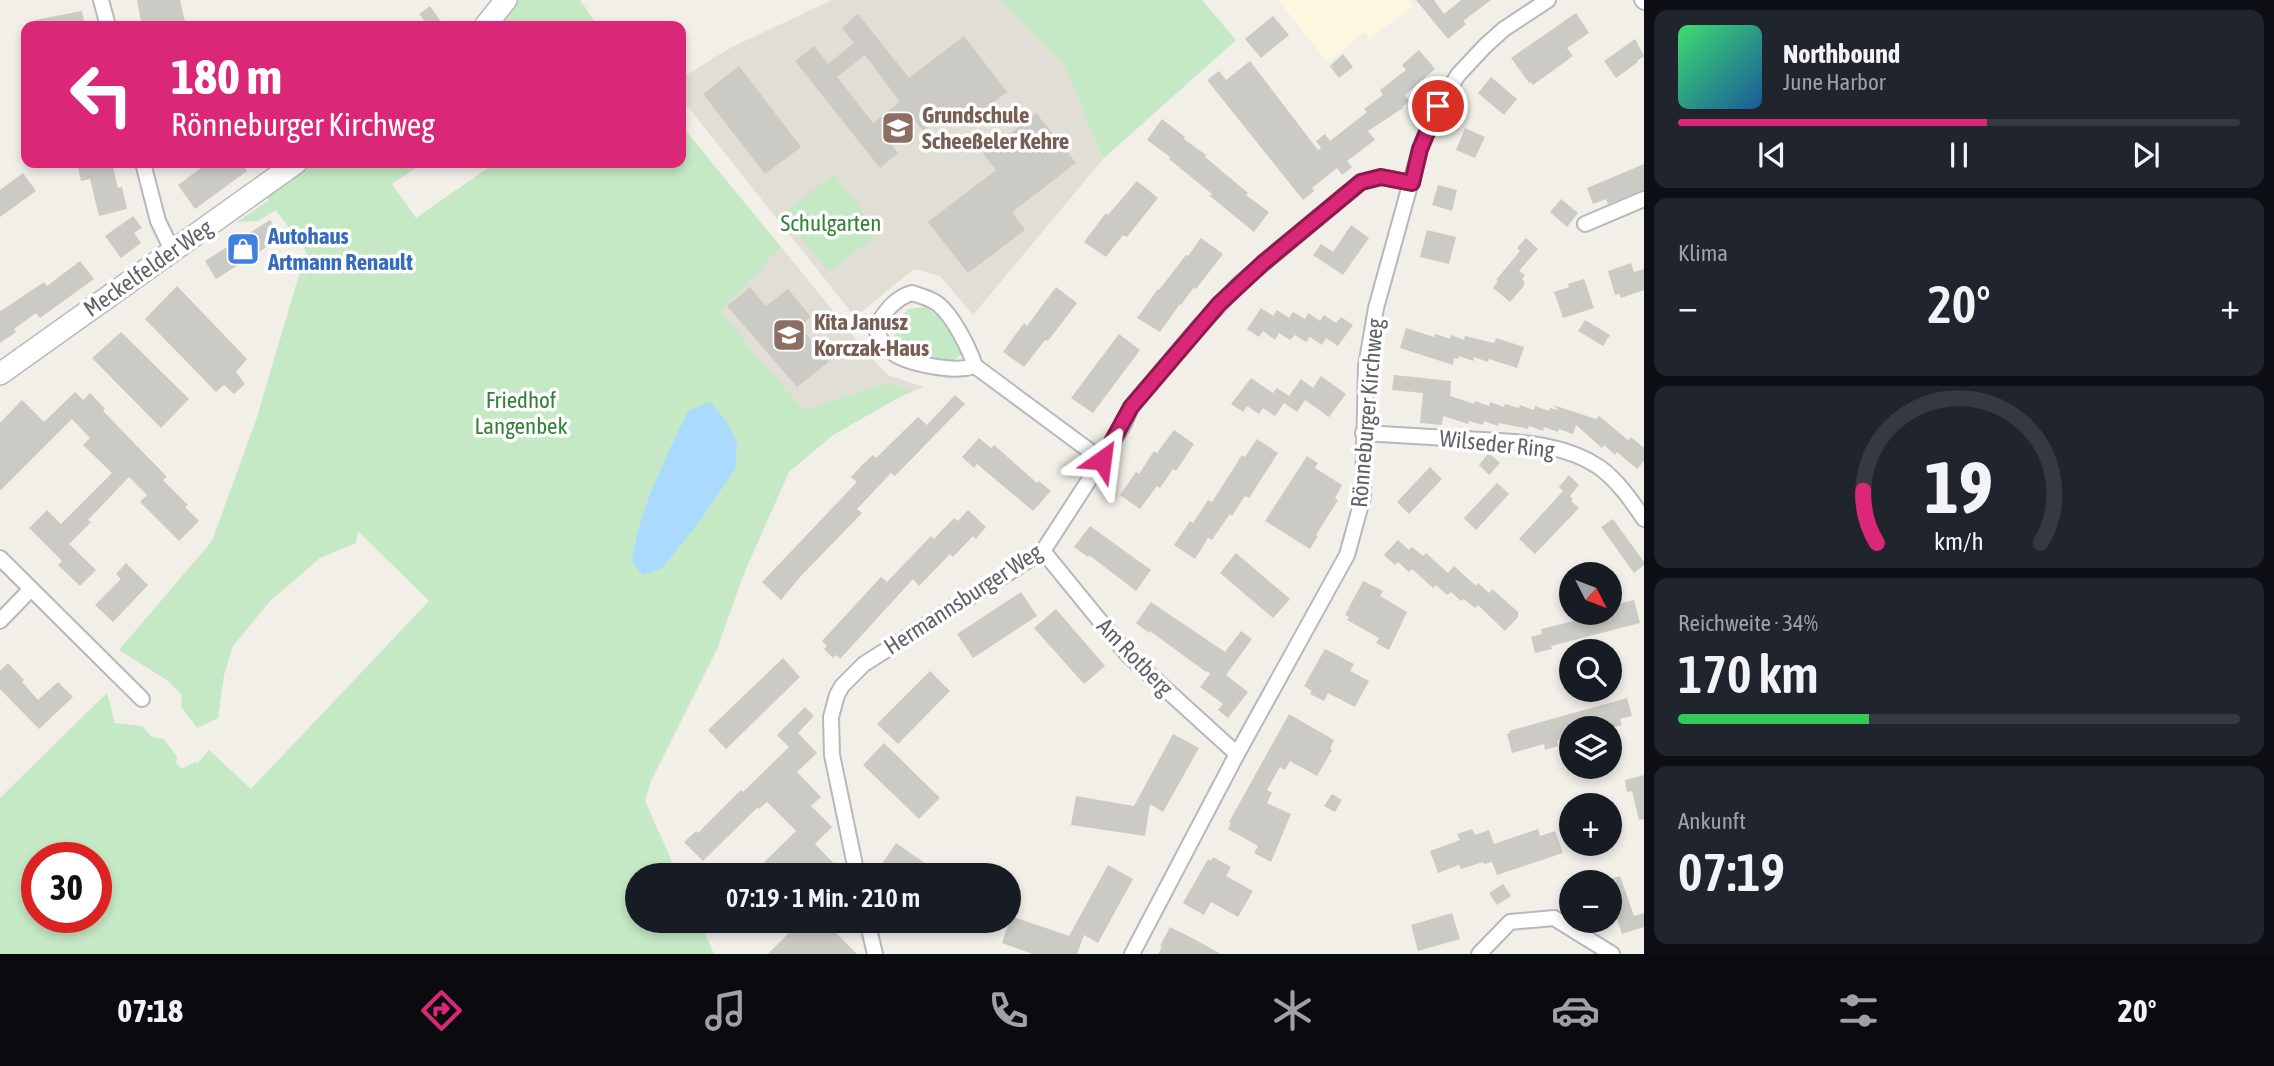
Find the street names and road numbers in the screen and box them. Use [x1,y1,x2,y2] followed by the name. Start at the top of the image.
[79,214,217,322] street label: Meckelfelder Weg
[1346,317,1388,509] street label: Rönneburger Kirchweg
[1438,425,1556,463] street label: Wilseder Ring
[879,538,1047,660] street label: Hermannsburger Weg
[1092,613,1178,701] street label: Am Rotberg

